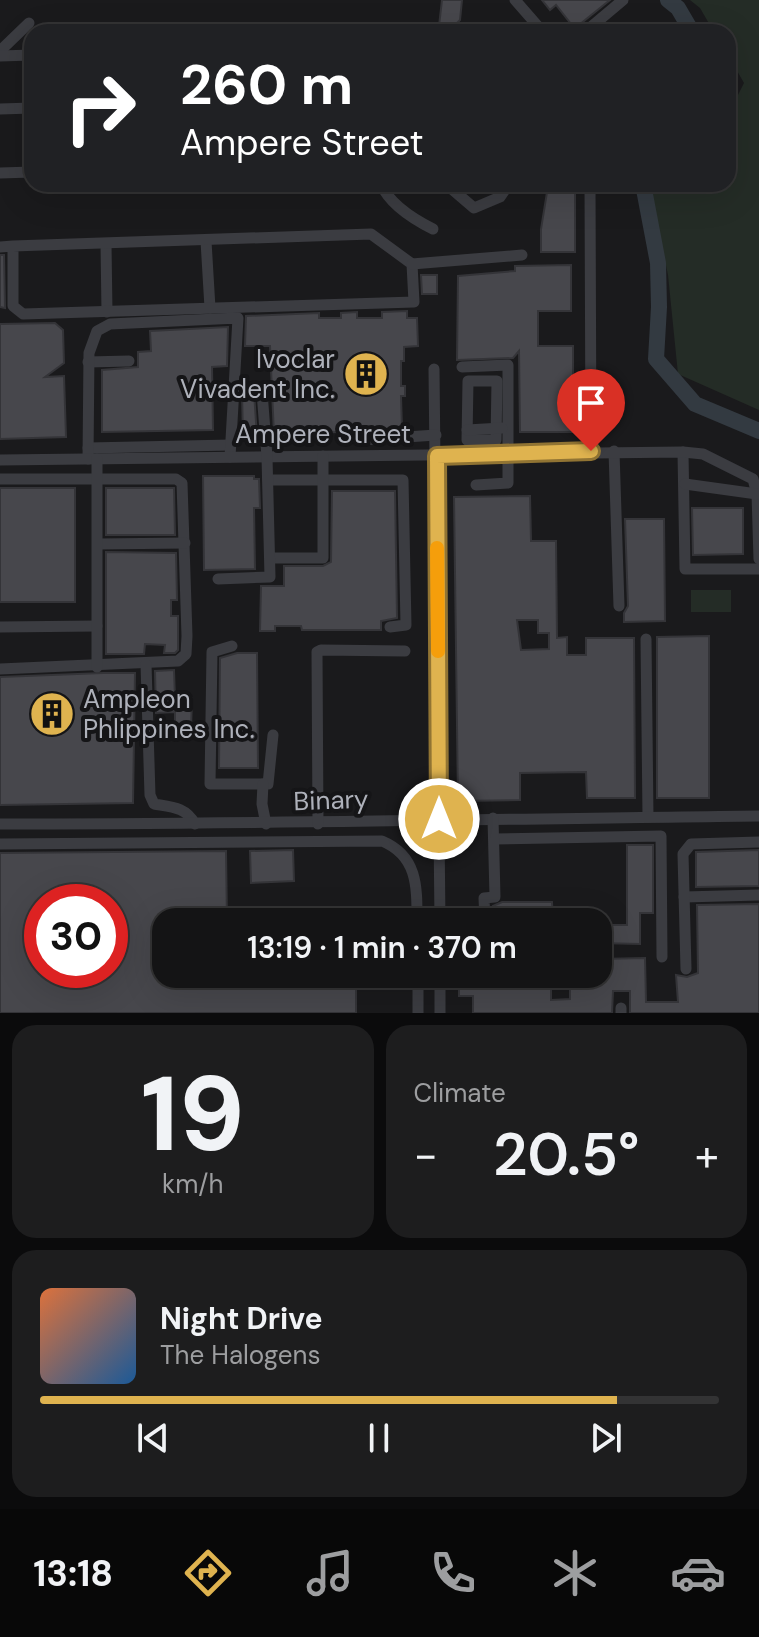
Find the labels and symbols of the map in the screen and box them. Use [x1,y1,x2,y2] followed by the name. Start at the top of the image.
[180,342,335,406] place label: Ivoclar Vivadent Inc.
[342,350,390,398] building icon: Ivoclar Vivadent Inc.
[557,369,625,451] pin
[235,417,411,451] street label: Ampere Street
[83,682,255,746] place label: Ampleon Phlippines Inc.
[28,690,76,738] building icon: Ampleon Phlippines Inc.
[397,777,481,861] position arrow
[293,782,369,818] street label: Binary
[24,884,128,988] speed limit sign: 30

